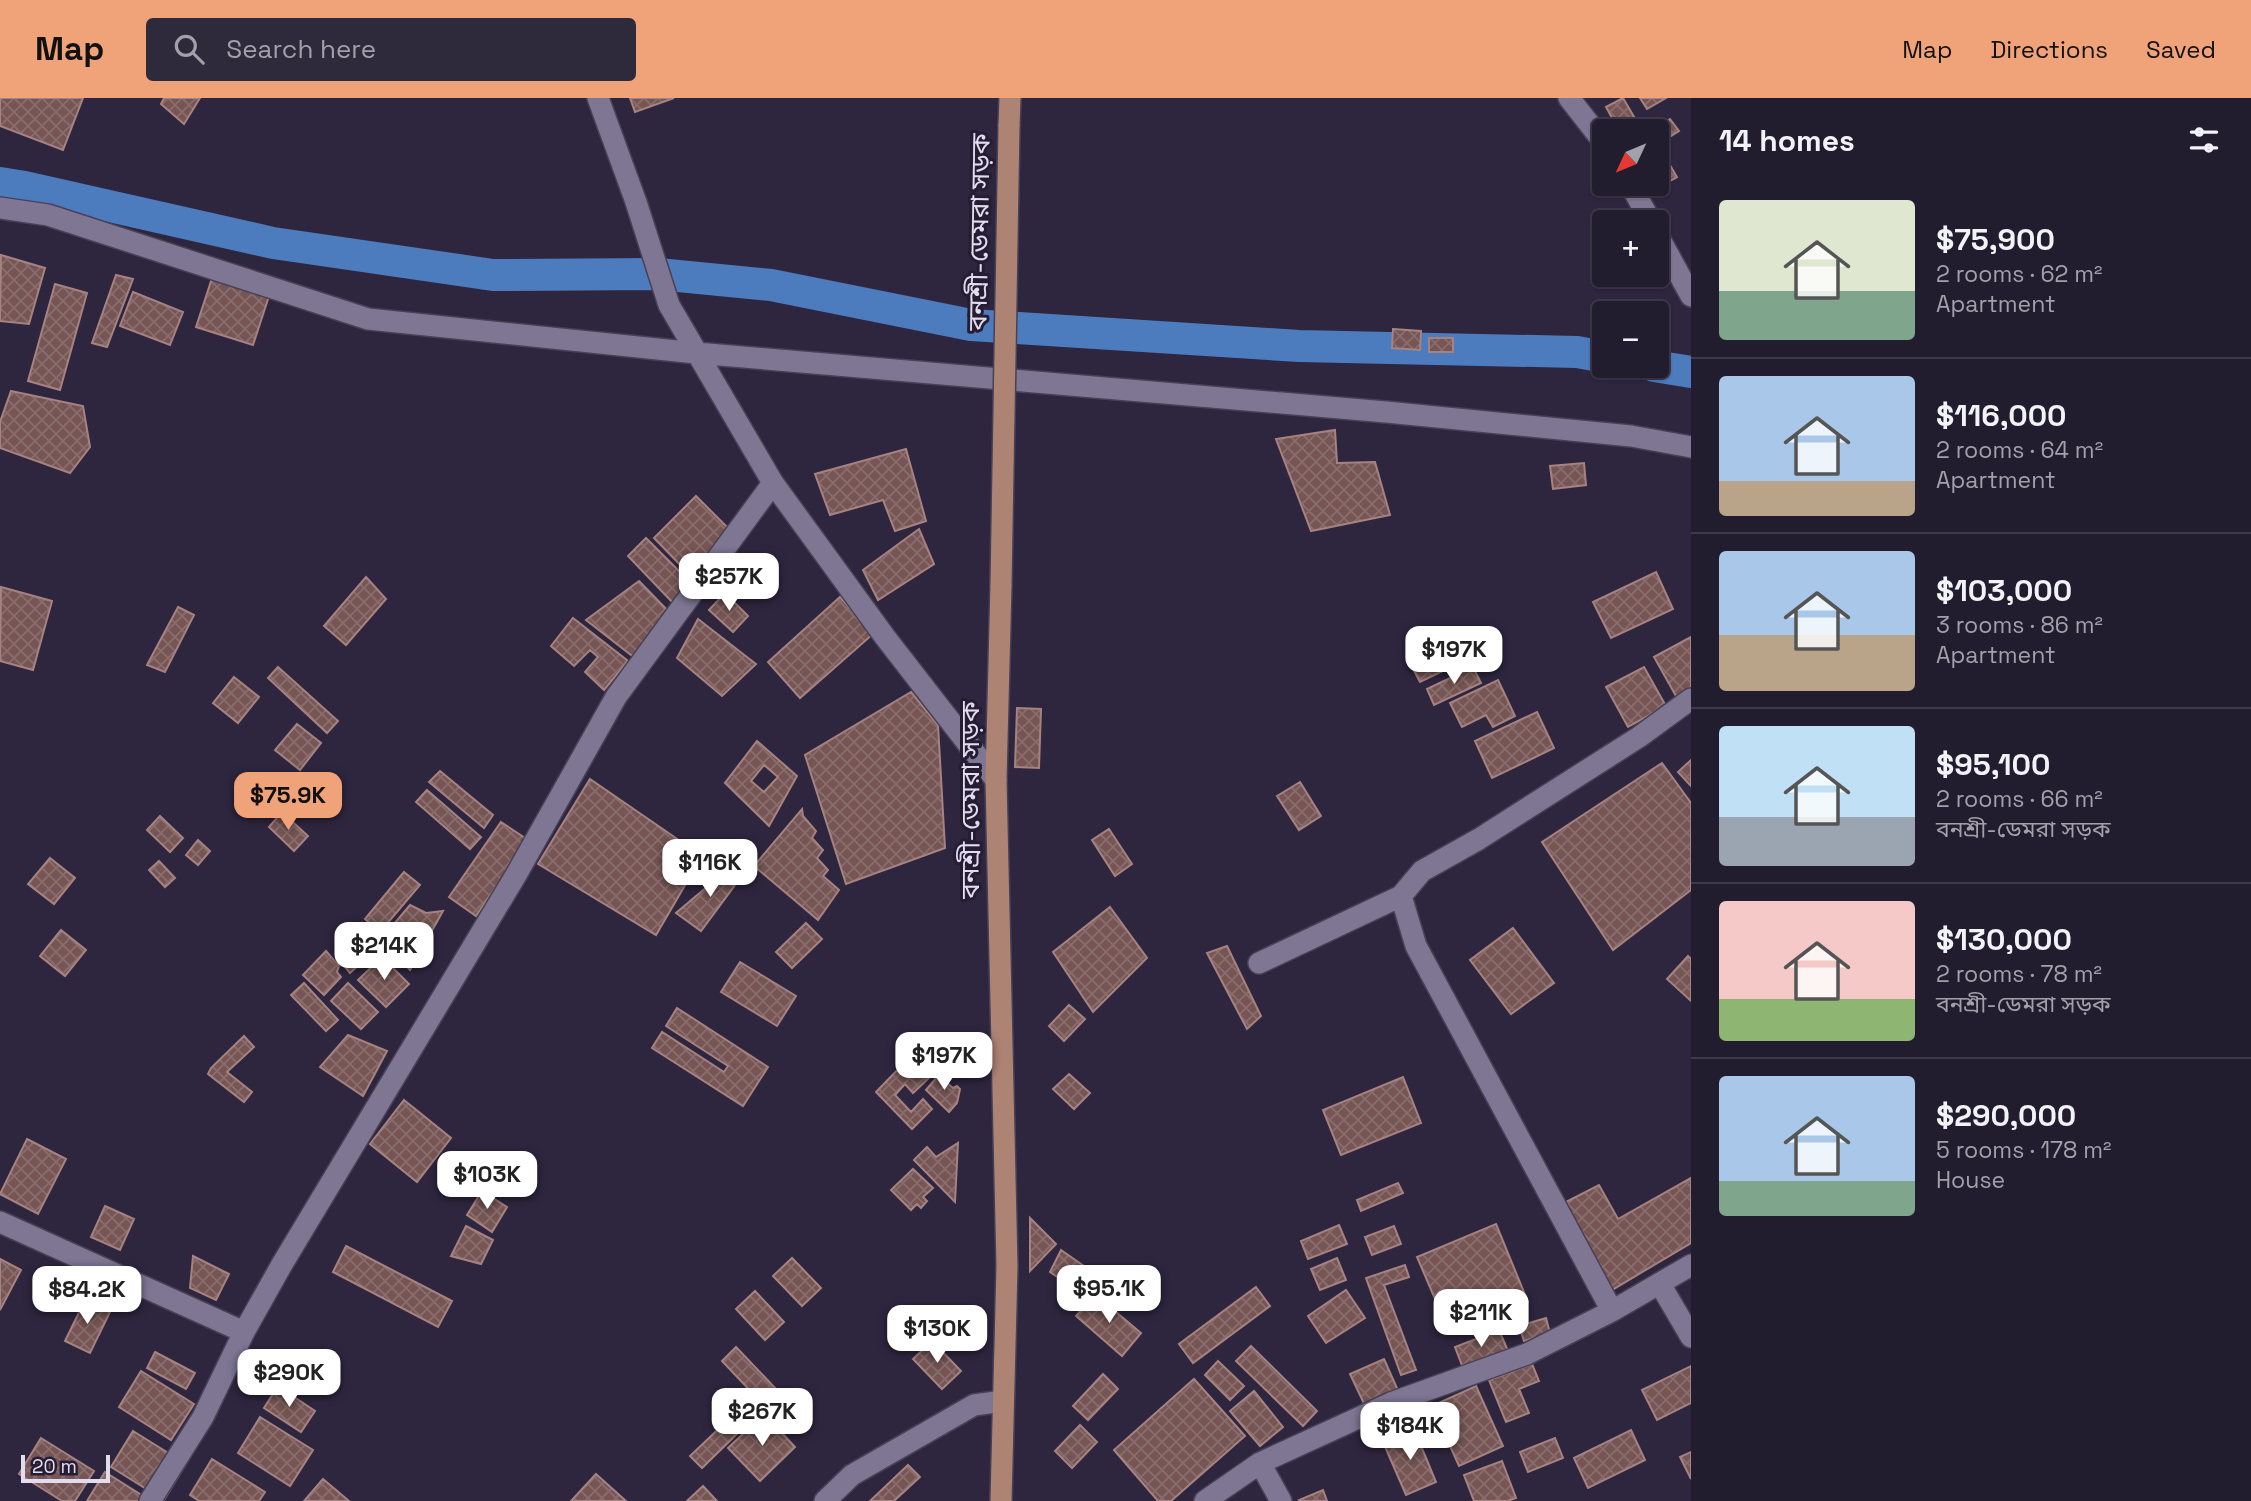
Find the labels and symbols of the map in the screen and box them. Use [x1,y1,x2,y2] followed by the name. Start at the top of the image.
[1592,119,1670,196] north arrow
[960,132,998,332] street label: বনশ্রী-ডেমরা সড়ক
[680,554,778,613] pin: $257K
[1405,626,1503,686] pin: $197K
[953,700,987,900] street label: বনশ্রী-ডেমরা সড়ক
[231,772,345,832] pin: $75.9K
[661,840,759,899] pin: $116K
[335,922,433,982] pin: $214K
[895,1032,993,1092] pin: $197K
[438,1152,536,1211] pin: $103K
[30,1266,144,1326] pin: $84.2K
[1052,1266,1166,1325] pin: $95.1K
[1432,1290,1530,1349] pin: $211K
[888,1306,986,1365] pin: $130K
[240,1350,338,1409] pin: $290K
[713,1388,811,1448] pin: $267K
[1361,1402,1459,1462] pin: $184K
[21,1452,110,1484] scale bar

